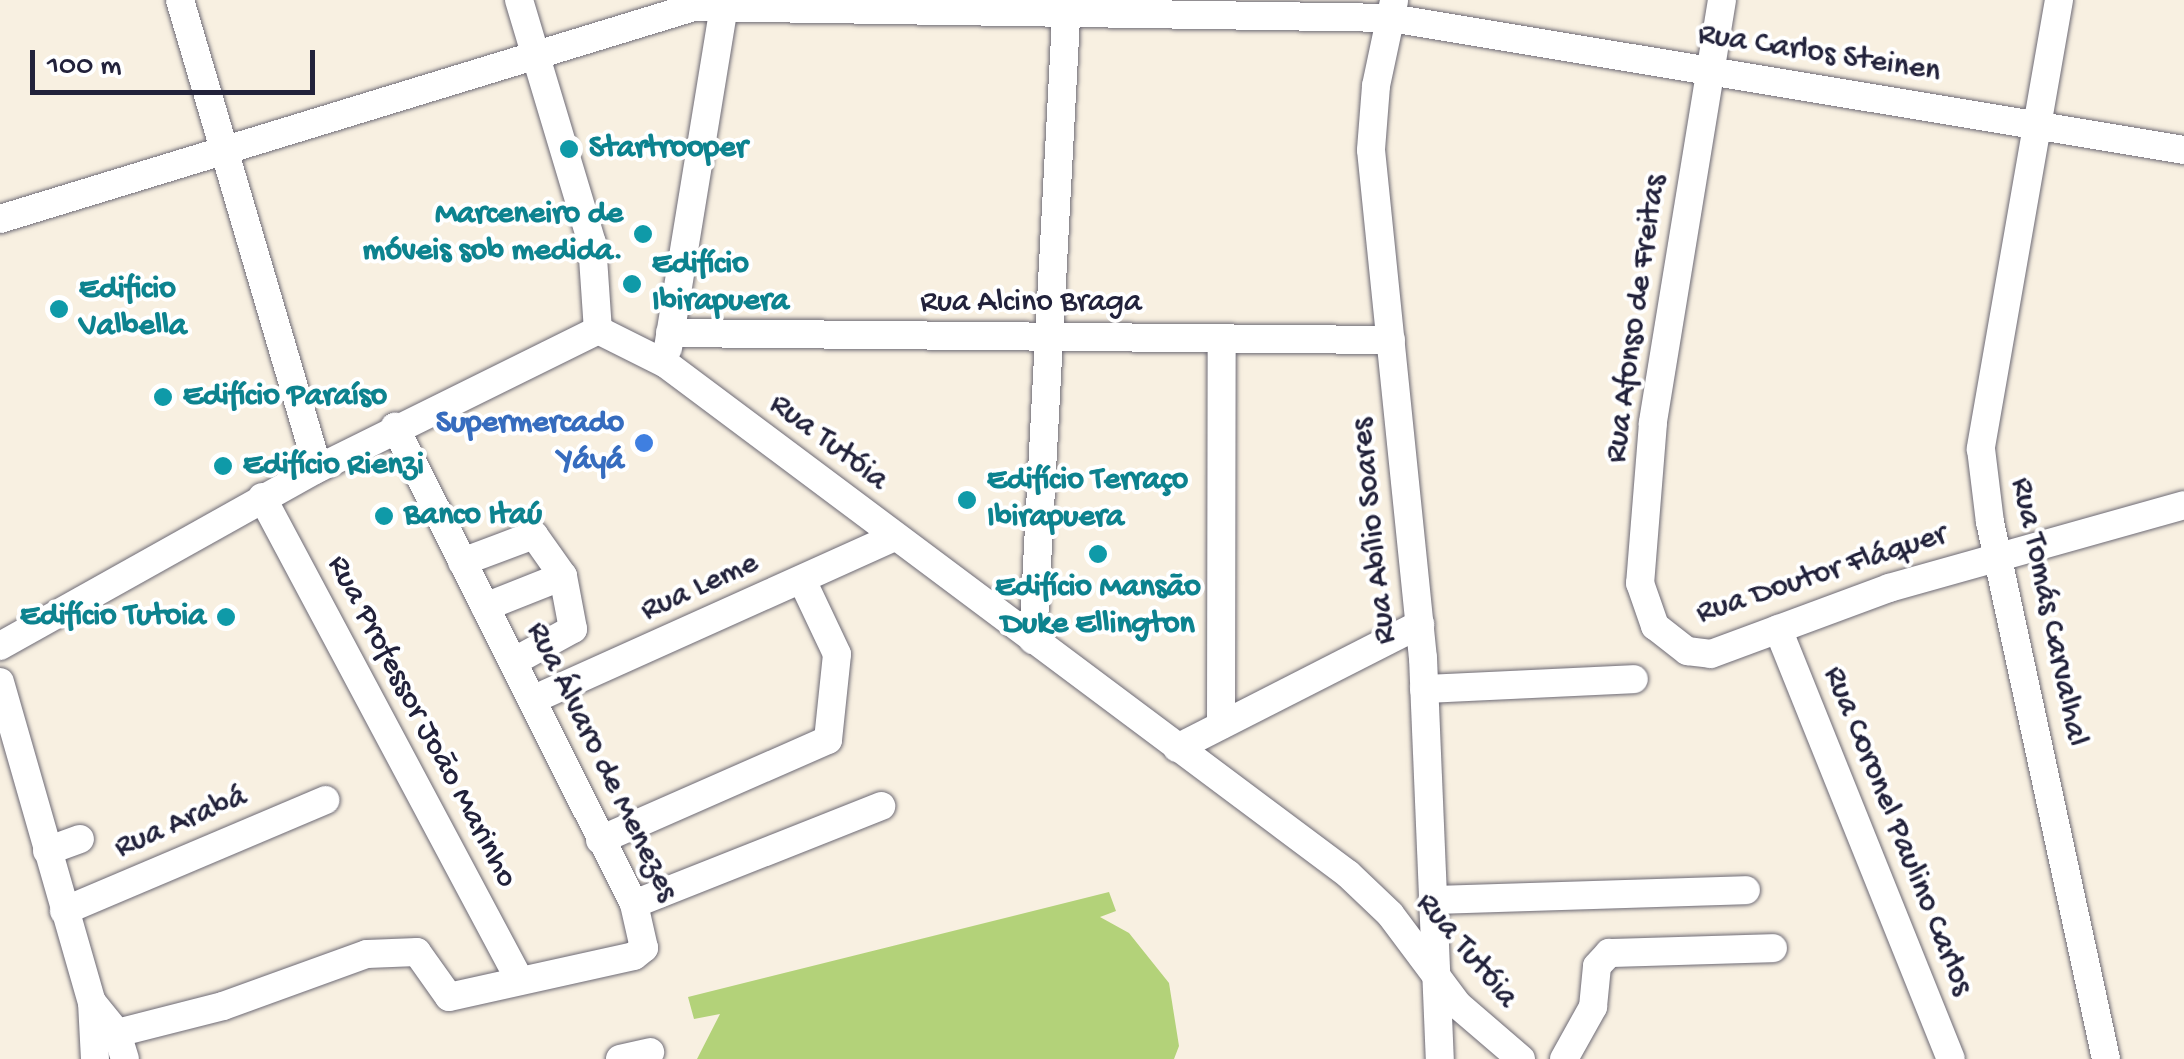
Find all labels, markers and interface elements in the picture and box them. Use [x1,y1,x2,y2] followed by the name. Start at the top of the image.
[1695,16,1943,92] street label: Rua Carlos Steinen
[35,30,320,92] scale bar
[47,50,122,85] text: 100 m
[589,130,747,168] place label: Startrooper
[558,138,580,160] marker: Startrooper
[1598,173,1676,465] street label: Rua Afonso de Freitas
[362,197,623,272] place label: Marceneiro de móveis sob medida.
[632,223,654,245] marker: Marceneiro de móveis sob medida.
[652,247,789,322] place label: Edifício Ibirapuera
[79,272,187,347] place label: Edificio Valbella
[621,273,643,295] marker: Edifício Ibirapuera
[920,284,1142,322] street label: Rua Alcino Braga
[48,298,70,320] marker: Edificio Valbella
[183,378,387,416] place label: Edifício Paraíso
[152,386,174,408] marker: Edifício Paraíso
[761,386,895,500] street label: Rua Tutóia
[436,406,624,481] place label: Supermercado Yáyá
[1344,416,1406,646] street label: Rua Abílio Soares
[633,432,655,454] marker: Supermercado Yáyá
[243,447,424,485] place label: Edifício Rienzi
[212,455,234,477] marker: Edifício Rienzi
[987,463,1188,538] place label: Edifício Terraço Ibirapuera
[2001,474,2095,750] street label: Rua Tomás Carvalhal
[956,489,978,511] marker: Edifício Terraço Ibirapuera
[404,497,542,535] place label: Banco Itaú
[373,505,395,527] marker: Banco Itaú
[1692,516,1952,634] street label: Rua Doutor Fláquer
[1087,543,1109,565] marker: Edifício Mansão Duke Ellington
[635,545,765,631] street label: Rua Leme
[317,549,525,895] street label: Rua Professor João Marinho
[995,570,1201,645] place label: Edifício Mansão Duke Ellington
[20,598,206,636] place label: Edifício Tutoia
[215,606,237,628] marker: Edifício Tutoia
[517,616,685,908] street label: Rua Álvaro de Menezes
[1813,661,1981,1001] street label: Rua Coronel Paulino Carlos
[109,778,253,868] street label: Rua Arabá
[1407,885,1525,1017] street label: Rua Tutóia

